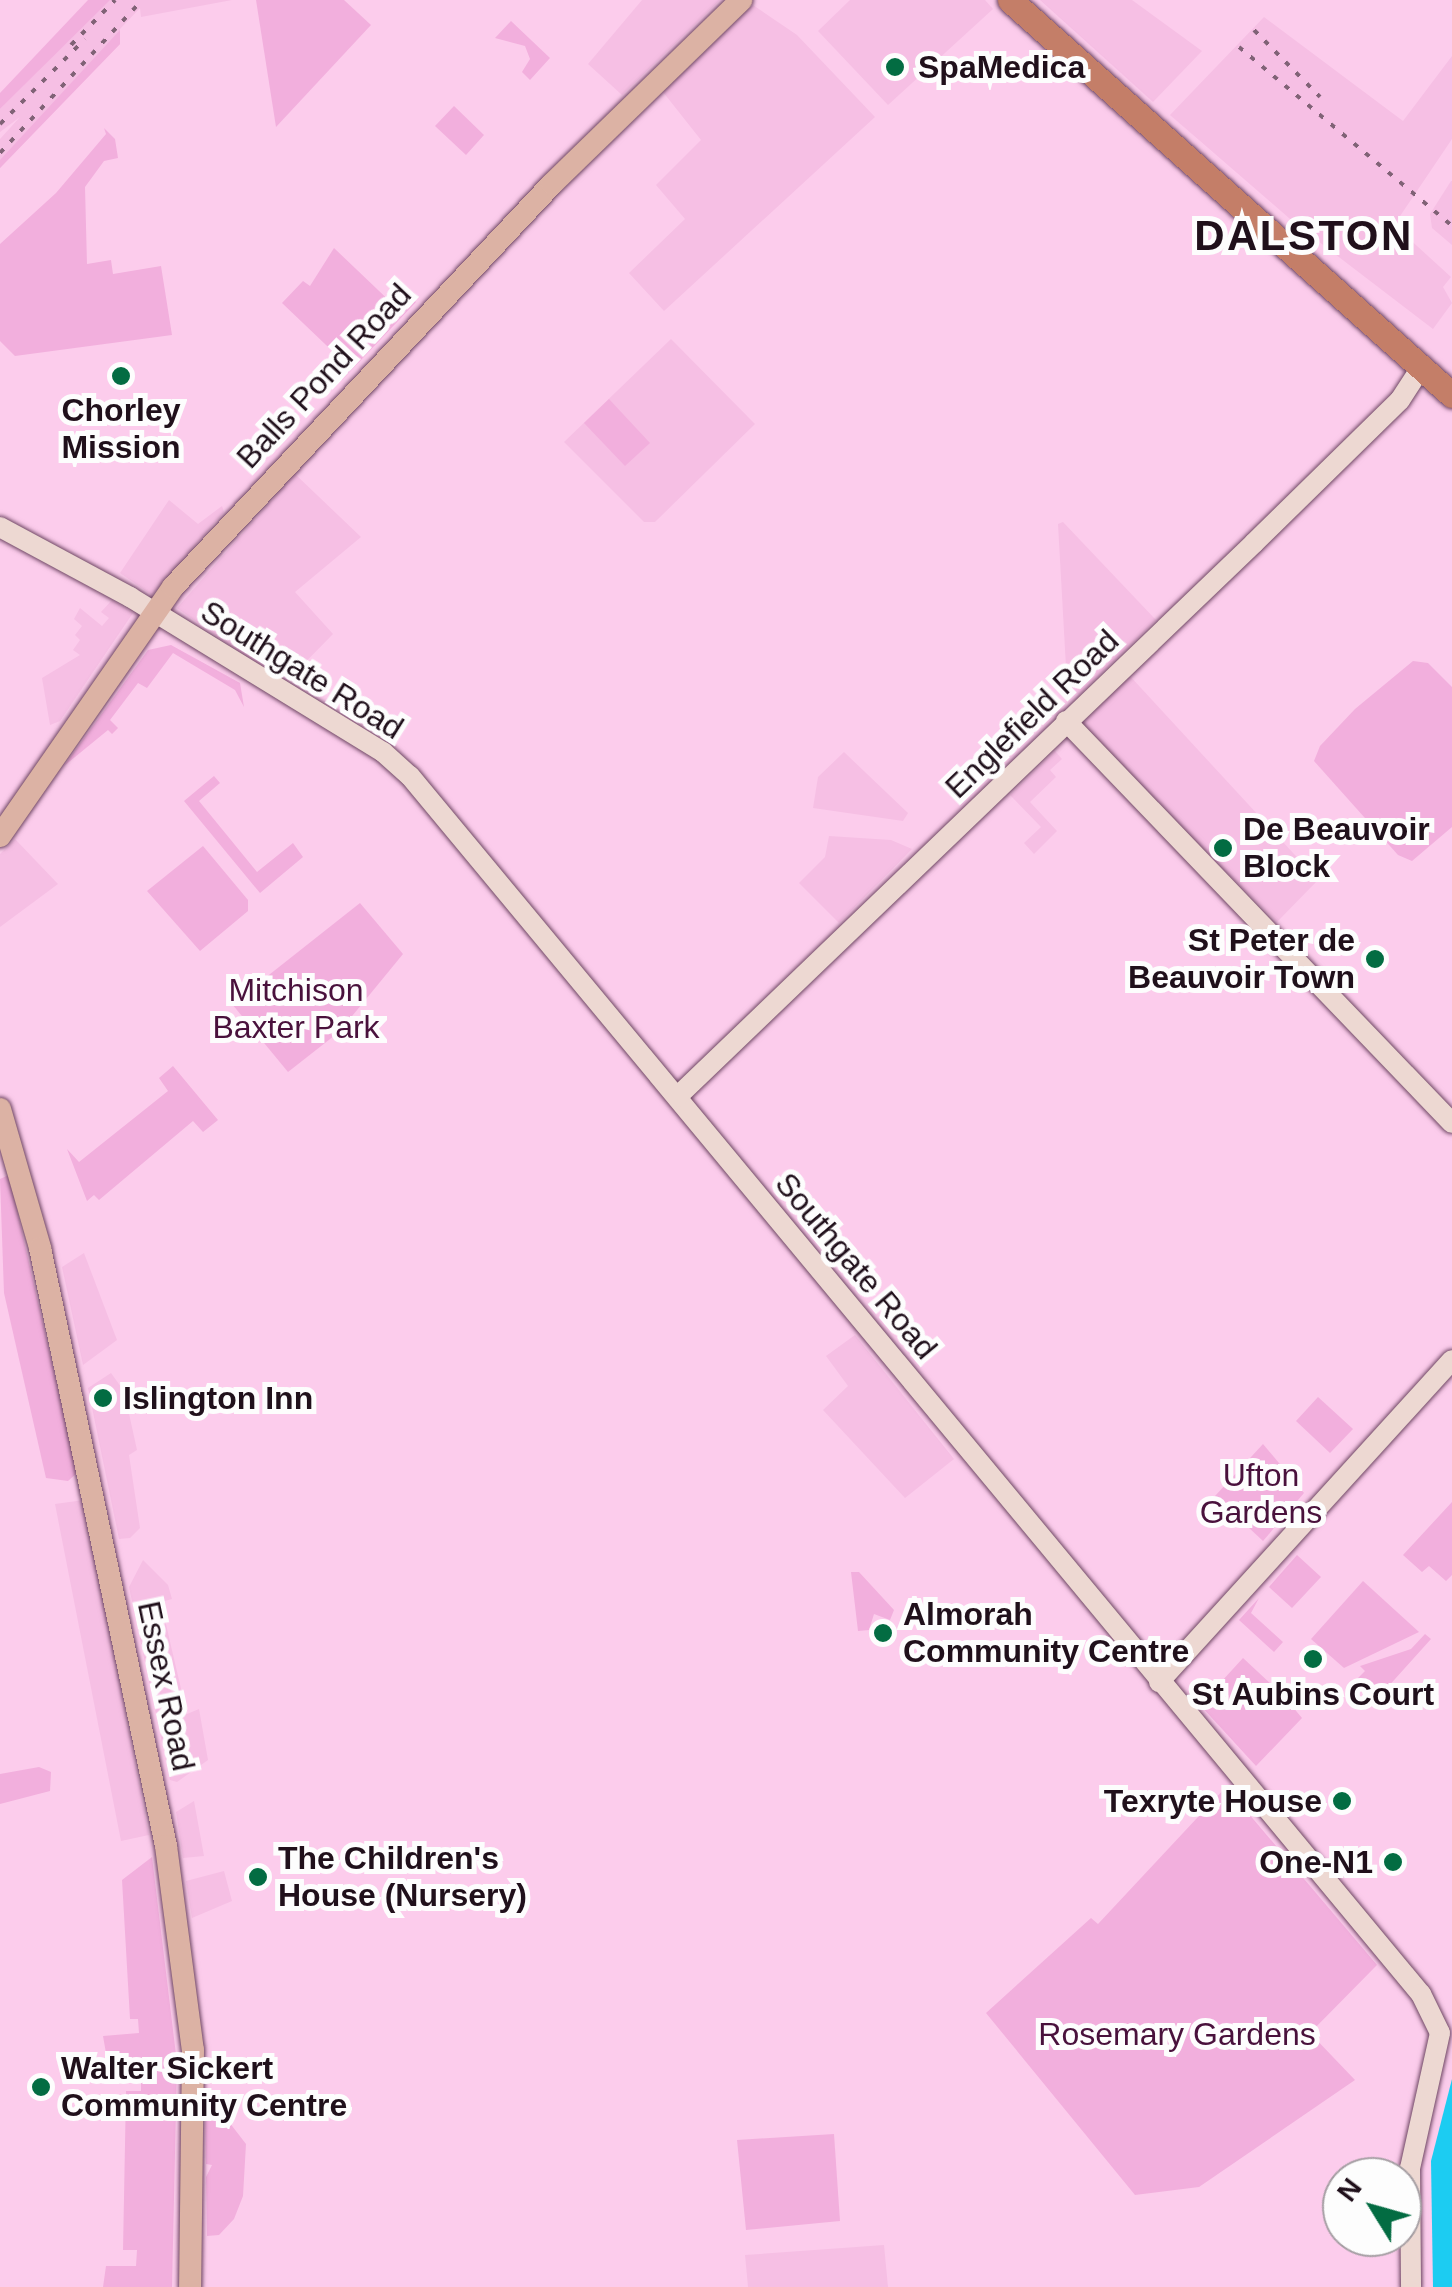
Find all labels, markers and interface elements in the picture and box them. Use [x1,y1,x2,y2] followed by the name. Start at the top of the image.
[918,48,1085,86] place label: SpaMedica
[882,54,908,80] marker: SpaMedica
[1194,211,1414,261] district label: DALSTON
[229,276,419,476] street label: Balls Pond Road
[110,365,132,387] marker: Chorley Mission
[61,392,181,467] place label: Chorley Mission
[194,592,410,748] street label: Southgate Road
[937,622,1127,806] street label: Englefield Road
[1243,811,1430,886] place label: De Beauvoir Block
[1212,837,1234,859] marker: De Beauvoir Block
[1128,922,1355,997] place label: St Peter de Beauvoir Town
[1364,948,1386,970] marker: St Peter de Beauvoir Town
[212,972,380,1047] park label: Mitchison Baxter Park
[767,1165,945,1367] street label: Southgate Road
[123,1379,313,1417] place label: Islington Inn
[92,1387,114,1409] marker: Islington Inn
[1200,1457,1322,1532] park label: Ufton Gardens
[903,1596,1189,1671] place label: Almorah Community Centre
[129,1598,203,1774] street label: Essex Road
[872,1622,894,1644] marker: Almorah Community Centre
[1302,1648,1324,1670] marker: St Aubins Court
[1191,1675,1435,1713] place label: St Aubins Court
[1104,1782,1322,1820] place label: Texryte House
[1331,1790,1353,1812] marker: Texryte House
[278,1840,527,1915] place label: The Children's House (Nursery)
[1259,1843,1373,1881] place label: One-N1
[1382,1851,1404,1873] marker: One-N1
[247,1866,269,1888] marker: The Children's House (Nursery)
[1038,2015,1316,2053] park label: Rosemary Gardens
[61,2050,347,2125] place label: Walter Sickert Community Centre
[30,2076,52,2098] marker: Walter Sickert Community Centre
[1322,2157,1422,2257] north arrow
[1331,2172,1368,2207] text: N

